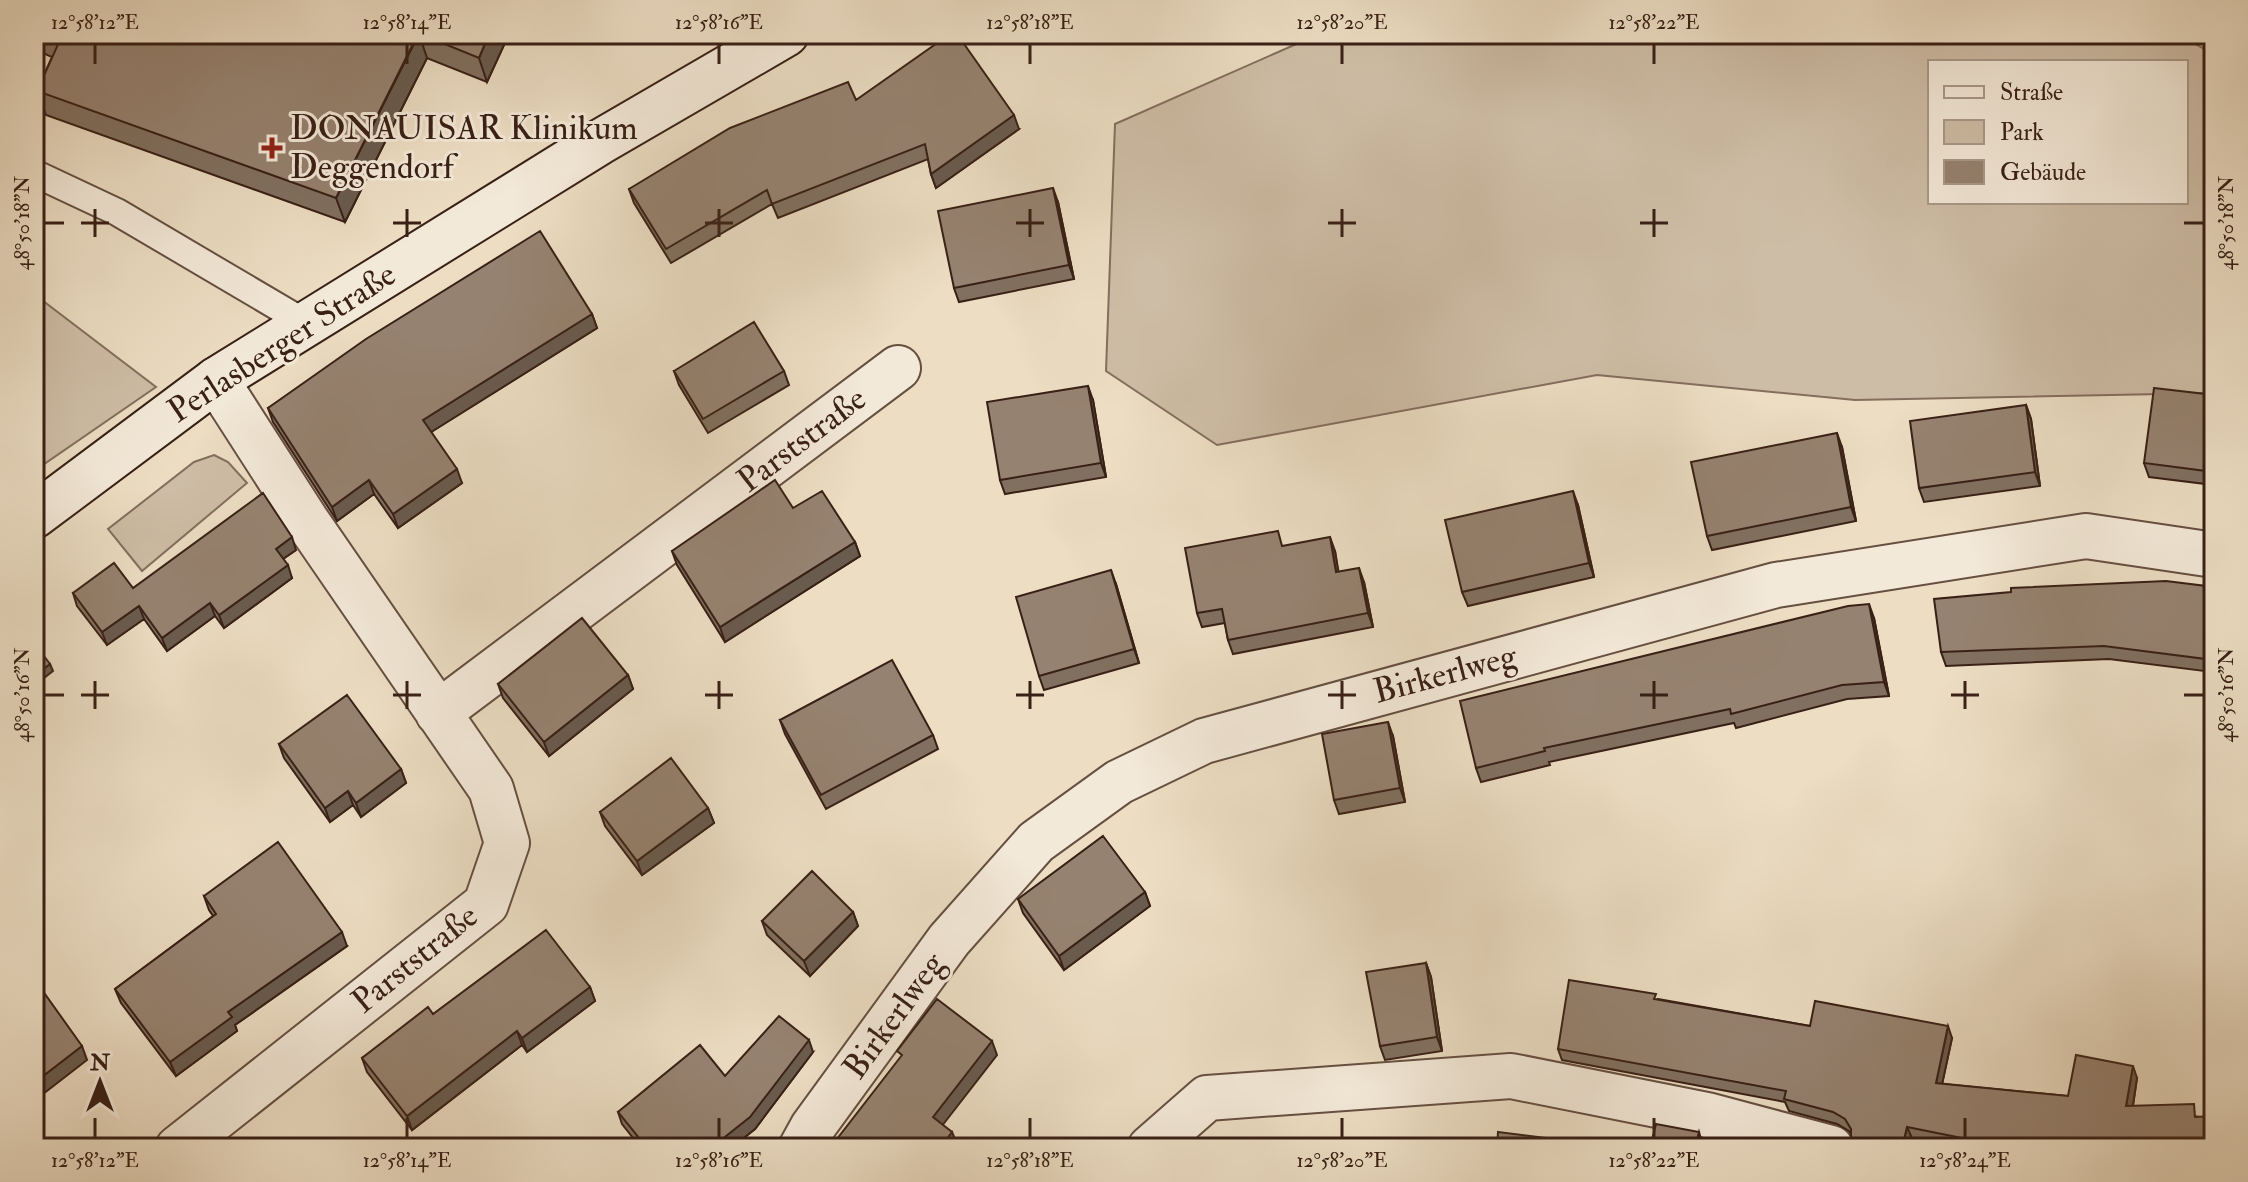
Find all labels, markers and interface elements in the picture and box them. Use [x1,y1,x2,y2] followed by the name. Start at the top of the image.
[51,10,139,35] text: 12°58'12"E
[363,10,451,35] text: 12°58'14"E
[675,10,763,35] text: 12°58'16"E
[986,10,1074,35] text: 12°58'18"E
[1296,10,1388,35] text: 12°58'20"E
[1608,10,1700,35] text: 12°58'22"E
[1928,60,2188,204] legend
[2000,77,2063,108] text: Straße
[290,107,638,189] place label: DONAUISAR Klinikum Deggendorf
[2000,117,2044,148] text: Park
[261,137,283,159] marker: DONAUISAR Klinikum Deggendorf
[2000,157,2086,188] text: Gebäude
[10,176,35,270] text: 48°50'18"N
[2214,176,2239,270] text: 48°50'18"N
[160,253,404,433] street label: Perlasberger Straße
[729,378,875,502] street label: Parststraße
[1369,634,1522,714] street label: Birkerlweg
[10,647,35,743] text: 48°50'16"N
[2214,647,2239,743] text: 48°50'16"N
[343,895,487,1023] street label: Parststraße
[834,943,955,1088] street label: Birkerlweg
[60,1042,140,1122] north arrow
[89,1049,110,1077] text: N
[51,1148,139,1173] text: 12°58'12"E
[363,1148,451,1173] text: 12°58'14"E
[675,1148,763,1173] text: 12°58'16"E
[986,1148,1074,1173] text: 12°58'18"E
[1296,1148,1388,1173] text: 12°58'20"E
[1608,1148,1700,1173] text: 12°58'22"E
[1919,1148,2011,1173] text: 12°58'24"E

